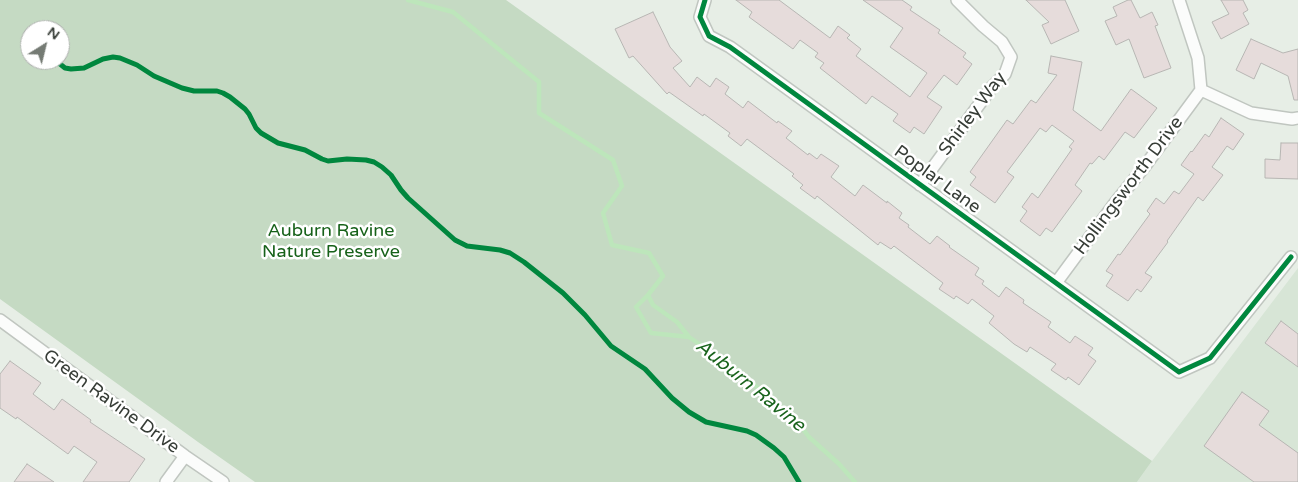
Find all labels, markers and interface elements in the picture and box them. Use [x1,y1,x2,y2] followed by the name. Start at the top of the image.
[20,20,70,70] north arrow
[44,23,63,43] text: N
[934,68,1012,160] street label: Shirley Way
[1070,113,1188,259] street label: Hollingsworth Drive
[889,141,985,219] street label: Poplar Lane
[262,220,400,262] park label: Auburn Ravine Nature Preserve
[691,335,809,437] water label: Auburn Ravine
[39,345,183,459] street label: Green Ravine Drive

